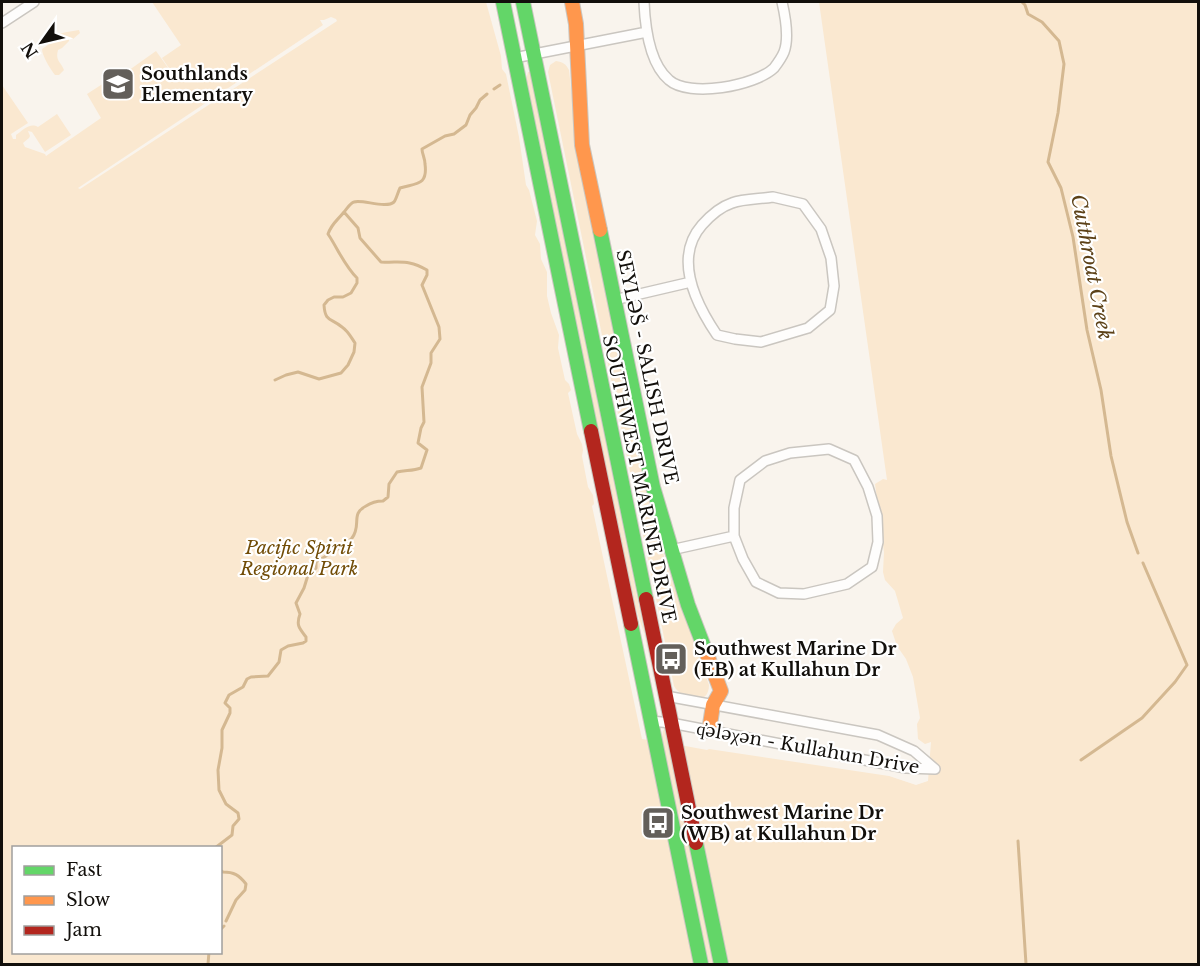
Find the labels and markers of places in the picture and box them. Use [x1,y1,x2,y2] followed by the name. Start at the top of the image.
[141,63,253,106] place label: Southlands Elementary
[100,66,136,102] school or university icon: Southlands Elementary
[694,638,896,681] place label: Southwest Marine Dr (EB) at Kullahun Dr
[653,641,689,677] bus stop icon: Southwest Marine Dr (EB) at Kullahun Dr
[681,802,883,845] place label: Southwest Marine Dr (WB) at Kullahun Dr
[640,805,676,841] bus stop icon: Southwest Marine Dr (WB) at Kullahun Dr

